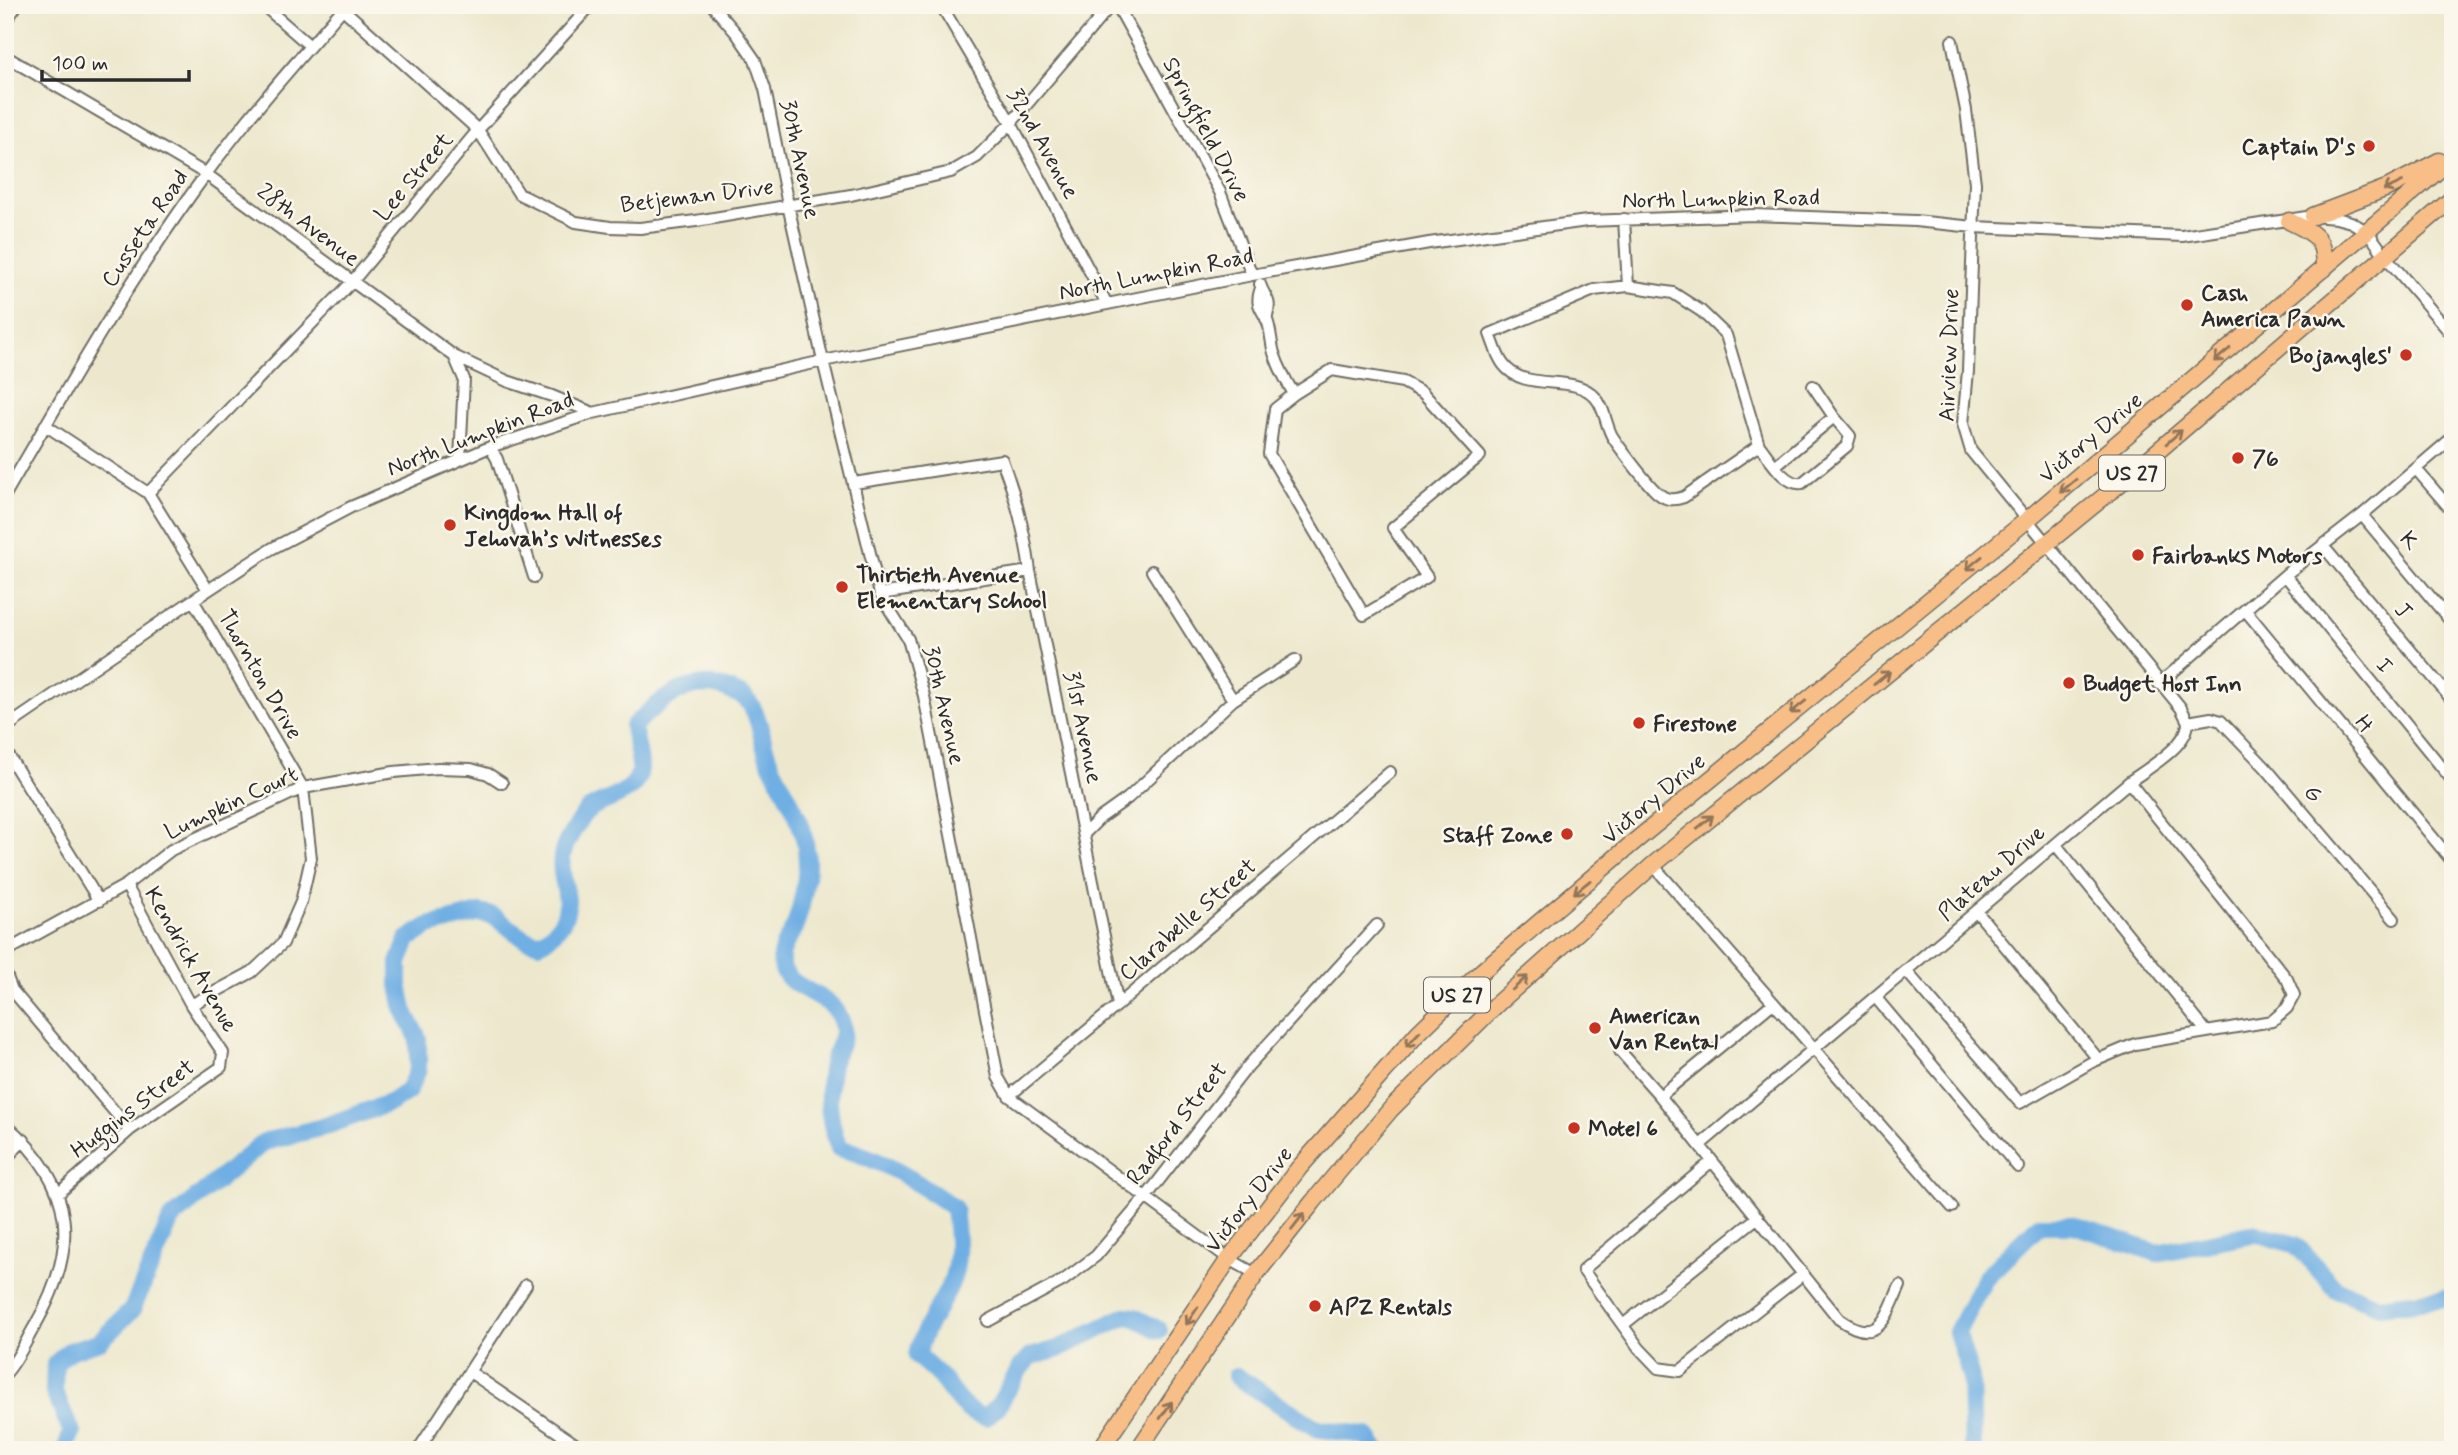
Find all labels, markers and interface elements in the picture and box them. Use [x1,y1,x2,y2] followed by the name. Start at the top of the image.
[42,38,189,82] scale bar
[52,50,108,78] text: 100 m
[1153,52,1256,208] street label: Springfield Drive
[999,83,1085,205] street label: 32nd Avenue
[772,97,826,222] street label: 30th Avenue
[368,126,461,228] street label: Lee Street
[2241,133,2356,163] place label: Captain D's
[2361,138,2377,154] marker: Captain D's
[95,164,196,294] street label: Cusseta Road
[619,173,776,221] street label: Betjeman Drive
[250,177,365,274] street label: 28th Avenue
[2383,179,2404,193] one-way arrow
[1622,183,1820,217] street label: North Lumpkin Road
[1056,241,1256,309] street label: North Lumpkin Road
[2201,279,2346,335] place label: Cash America Pawn
[1933,288,1967,422] street label: Airview Drive
[2179,297,2195,313] marker: Cash America Pawn
[2289,342,2392,372] place label: Bojangles'
[2214,347,2232,363] one-way arrow
[2398,347,2414,363] marker: Bojangles'
[383,385,578,484] street label: North Lumpkin Road
[2033,386,2150,491] street label: Victory Drive
[2165,429,2183,445] one-way arrow
[2252,445,2279,475] place label: 76
[2230,450,2246,466] marker: 76
[2099,456,2165,490] road number: US 27
[2059,477,2077,493] one-way arrow
[464,499,663,555] place label: Kingdom Hall of Jehovah’s Witnesses
[442,517,458,533] marker: Kingdom Hall of Jehovah’s Witnesses
[2392,525,2426,558] street label: K
[2152,542,2323,572] place label: Fairbanks Motors
[2130,547,2146,563] marker: Fairbanks Motors
[1966,555,1984,571] one-way arrow
[856,561,1047,617] place label: Thirtieth Avenue Elementary School
[834,579,850,595] marker: Thirtieth Avenue Elementary School
[2387,597,2418,626] street label: J
[210,605,309,745] street label: Thornton Drive
[915,643,971,768] street label: 30th Avenue
[2368,652,2399,680] street label: I
[1055,668,1109,787] street label: 31st Avenue
[1872,670,1890,686] one-way arrow
[2083,670,2242,702] place label: Budget Host Inn
[2061,675,2077,691] marker: Budget Host Inn
[1790,700,1808,715] one-way arrow
[2347,709,2380,740] street label: H
[1653,710,1737,740] place label: Firestone
[1631,715,1647,731] marker: Firestone
[1596,747,1713,852] street label: Victory Drive
[160,760,303,848] street label: Lumpkin Court
[2296,779,2329,810] street label: G
[1696,814,1714,829] one-way arrow
[1932,818,2052,928] street label: Plateau Drive
[1443,821,1553,851] place label: Staff Zone
[1559,826,1575,842] marker: Staff Zone
[1113,852,1264,989] street label: Clarabelle Street
[1574,879,1592,895] one-way arrow
[136,882,244,1038] street label: Kendrick Avenue
[1511,975,1529,991] one-way arrow
[1424,978,1490,1012] road number: US 27
[1609,1002,1719,1058] place label: American Van Rental
[1587,1020,1603,1036] marker: American Van Rental
[1405,1030,1422,1047] one-way arrow
[65,1053,203,1168] street label: Huggins Street
[1120,1057,1236,1192] street label: Radford Street
[1588,1115,1658,1145] place label: Motel 6
[1566,1120,1582,1136] marker: Motel 6
[1199,1141,1301,1260] street label: Victory Drive
[1291,1212,1306,1230] one-way arrow
[1329,1293,1453,1323] place label: APZ Rentals
[1307,1298,1323,1314] marker: APZ Rentals
[1185,1306,1199,1325] one-way arrow
[1159,1401,1173,1420] one-way arrow

